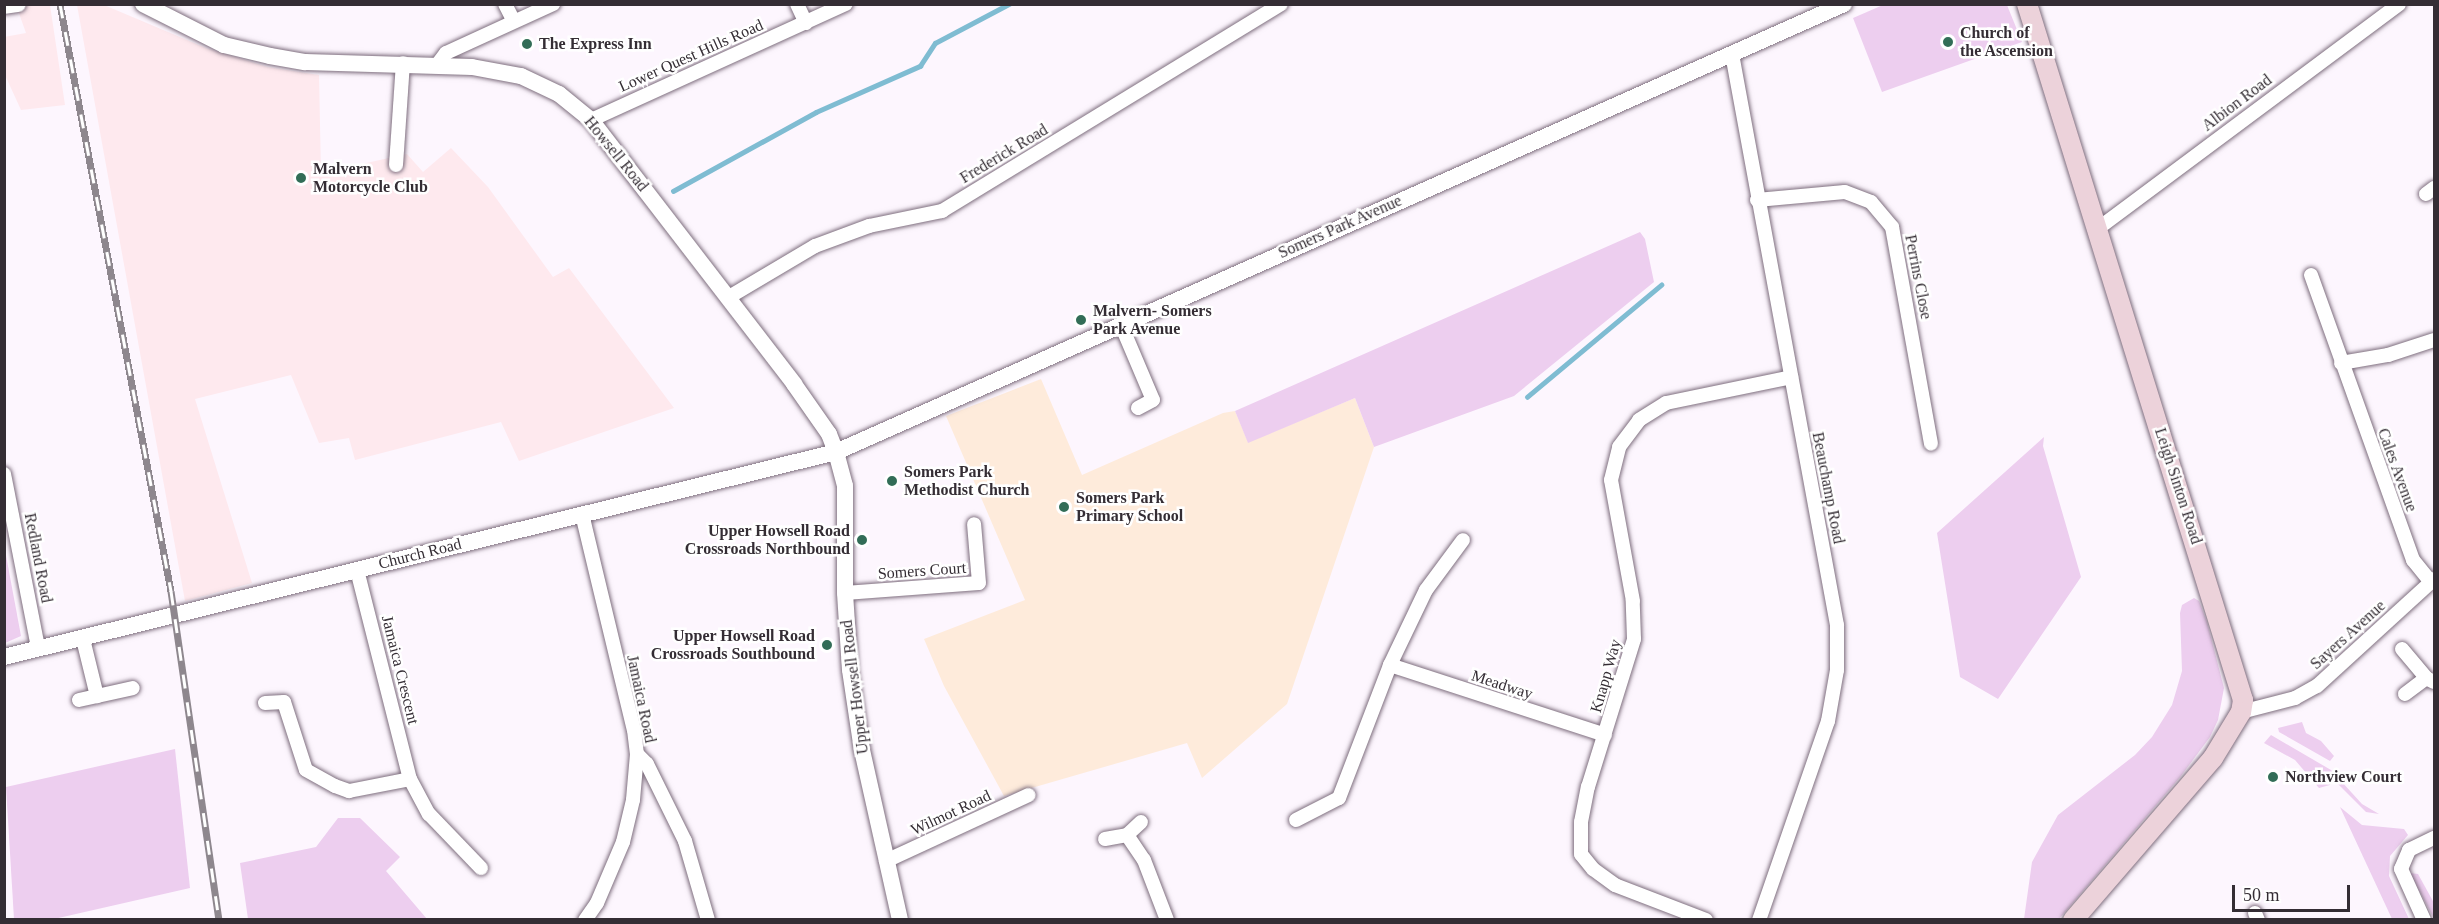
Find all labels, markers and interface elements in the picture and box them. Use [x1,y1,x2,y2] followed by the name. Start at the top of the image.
[616,16,766,96] street label: Lower Quest Hills Road
[1960,23,2054,61] place label: Church of the Ascension
[539,34,652,54] place label: The Express Inn
[1941,35,1955,49] marker: Church of the Ascension
[520,37,534,51] marker: The Express Inn
[2198,71,2276,135] street label: Albion Road
[580,113,652,195] street label: Howsell Road
[957,120,1051,188] street label: Frederick Road
[313,159,428,197] place label: Malvern Motorcycle Club
[294,171,308,185] marker: Malvern Motorcycle Club
[1275,191,1405,263] street label: Somers Park Avenue
[1900,233,1936,321] street label: Perrins Close
[1093,301,1212,339] place label: Malvern- Somers Park Avenue
[1074,313,1088,327] marker: Malvern- Somers Park Avenue
[2373,425,2421,515] street label: Cales Avenue
[2150,426,2206,546] street label: Leigh Sinton Road
[1808,431,1848,545] street label: Beauchamp Road
[904,462,1029,500] place label: Somers Park Methodist Church
[885,474,899,488] marker: Somers Park Methodist Church
[1076,488,1183,526] place label: Somers Park Primary School
[1057,500,1071,514] marker: Somers Park Primary School
[20,511,56,605] street label: Redland Road
[685,521,850,559] place label: Upper Howsell Road Crossroads Northbound
[855,533,869,547] marker: Upper Howsell Road Crossroads Northbound
[377,534,463,574] street label: Church Road
[877,558,967,584] street label: Somers Court
[2306,596,2390,674] street label: Sayers Avenue
[377,614,423,726] street label: Jamaica Crescent
[837,619,873,755] street label: Upper Howsell Road
[651,626,815,664] place label: Upper Howsell Road Crossroads Southbound
[1586,637,1626,715] street label: Knapp Way
[820,638,834,652] marker: Upper Howsell Road Crossroads Southbound
[622,653,660,745] street label: Jamaica Road
[1469,666,1535,704] street label: Meadway
[2285,767,2402,787] place label: Northview Court
[2266,770,2280,784] marker: Northview Court
[908,786,994,840] street label: Wilmot Road
[2235,873,2354,911] scale bar
[2243,885,2280,905] text: 50 m

